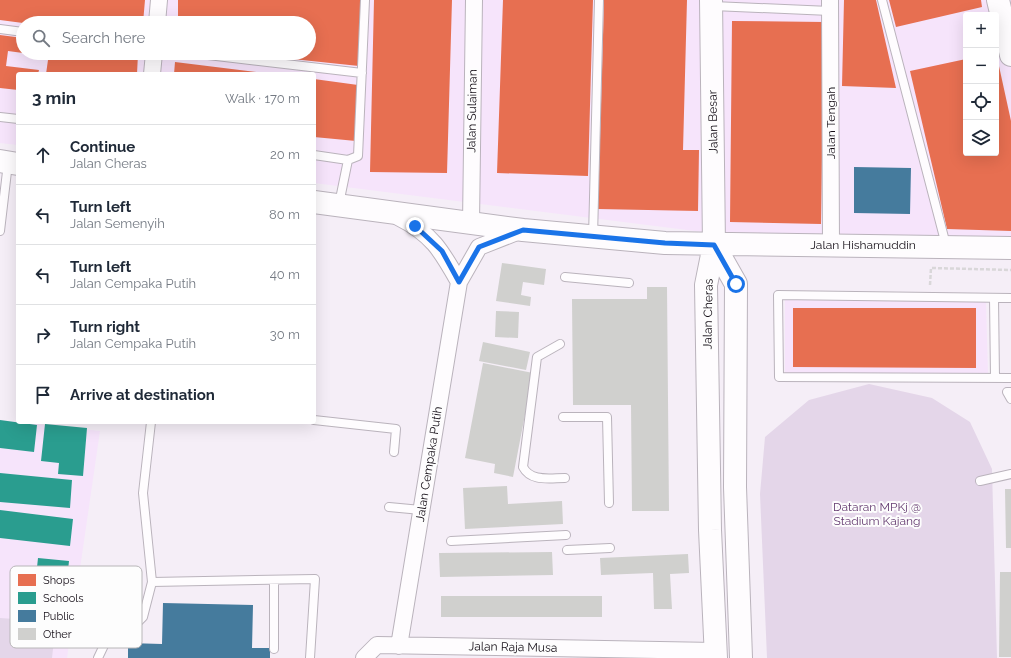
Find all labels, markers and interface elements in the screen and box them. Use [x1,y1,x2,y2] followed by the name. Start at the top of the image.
[963,12,999,156] map controls
[963,12,999,48] button: +
[16,16,316,60] search box
[30,27,52,49] icon: search
[62,29,145,47] text: Search here
[963,48,999,84] button: −
[464,69,480,153] street label: Jalan Sulaiman
[963,84,999,120] button: locate
[824,87,838,159] street label: Jalan Tengah
[32,88,76,108] text: 3 min
[705,89,721,154] street label: Jalan Besar
[225,91,300,106] text: Walk · 170 m
[963,120,999,156] button: layers
[70,138,135,156] text: Continue
[32,144,54,166] icon: ahead
[270,147,300,162] text: 20 m
[70,156,147,171] text: Jalan Cheras
[70,198,131,216] text: Turn left
[32,204,54,226] icon: left
[269,207,300,222] text: 80 m
[70,216,165,231] text: Jalan Semenyih
[406,217,424,235] route end
[810,238,916,252] street label: Jalan Hishamuddin
[70,258,131,276] text: Turn left
[32,264,54,286] icon: left
[270,267,300,282] text: 40 m
[727,275,745,293] route start
[70,276,196,291] text: Jalan Cempaka Putih
[700,278,716,350] street label: Jalan Cheras
[70,318,140,336] text: Turn right
[32,324,54,346] icon: right
[270,327,300,342] text: 30 m
[70,336,196,351] text: Jalan Cempaka Putih
[32,384,54,406] icon: arrive
[70,386,215,404] text: Arrive at destination
[413,405,445,523] street label: Jalan Cempaka Putih
[833,500,921,528] park label: Dataran MPKj @ Stadium Kajang
[10,566,142,648] legend
[43,574,75,587] text: Shops
[43,592,84,605] text: Schools
[43,610,75,623] text: Public
[43,628,72,641] text: Other
[469,639,557,655] street label: Jalan Raja Musa

